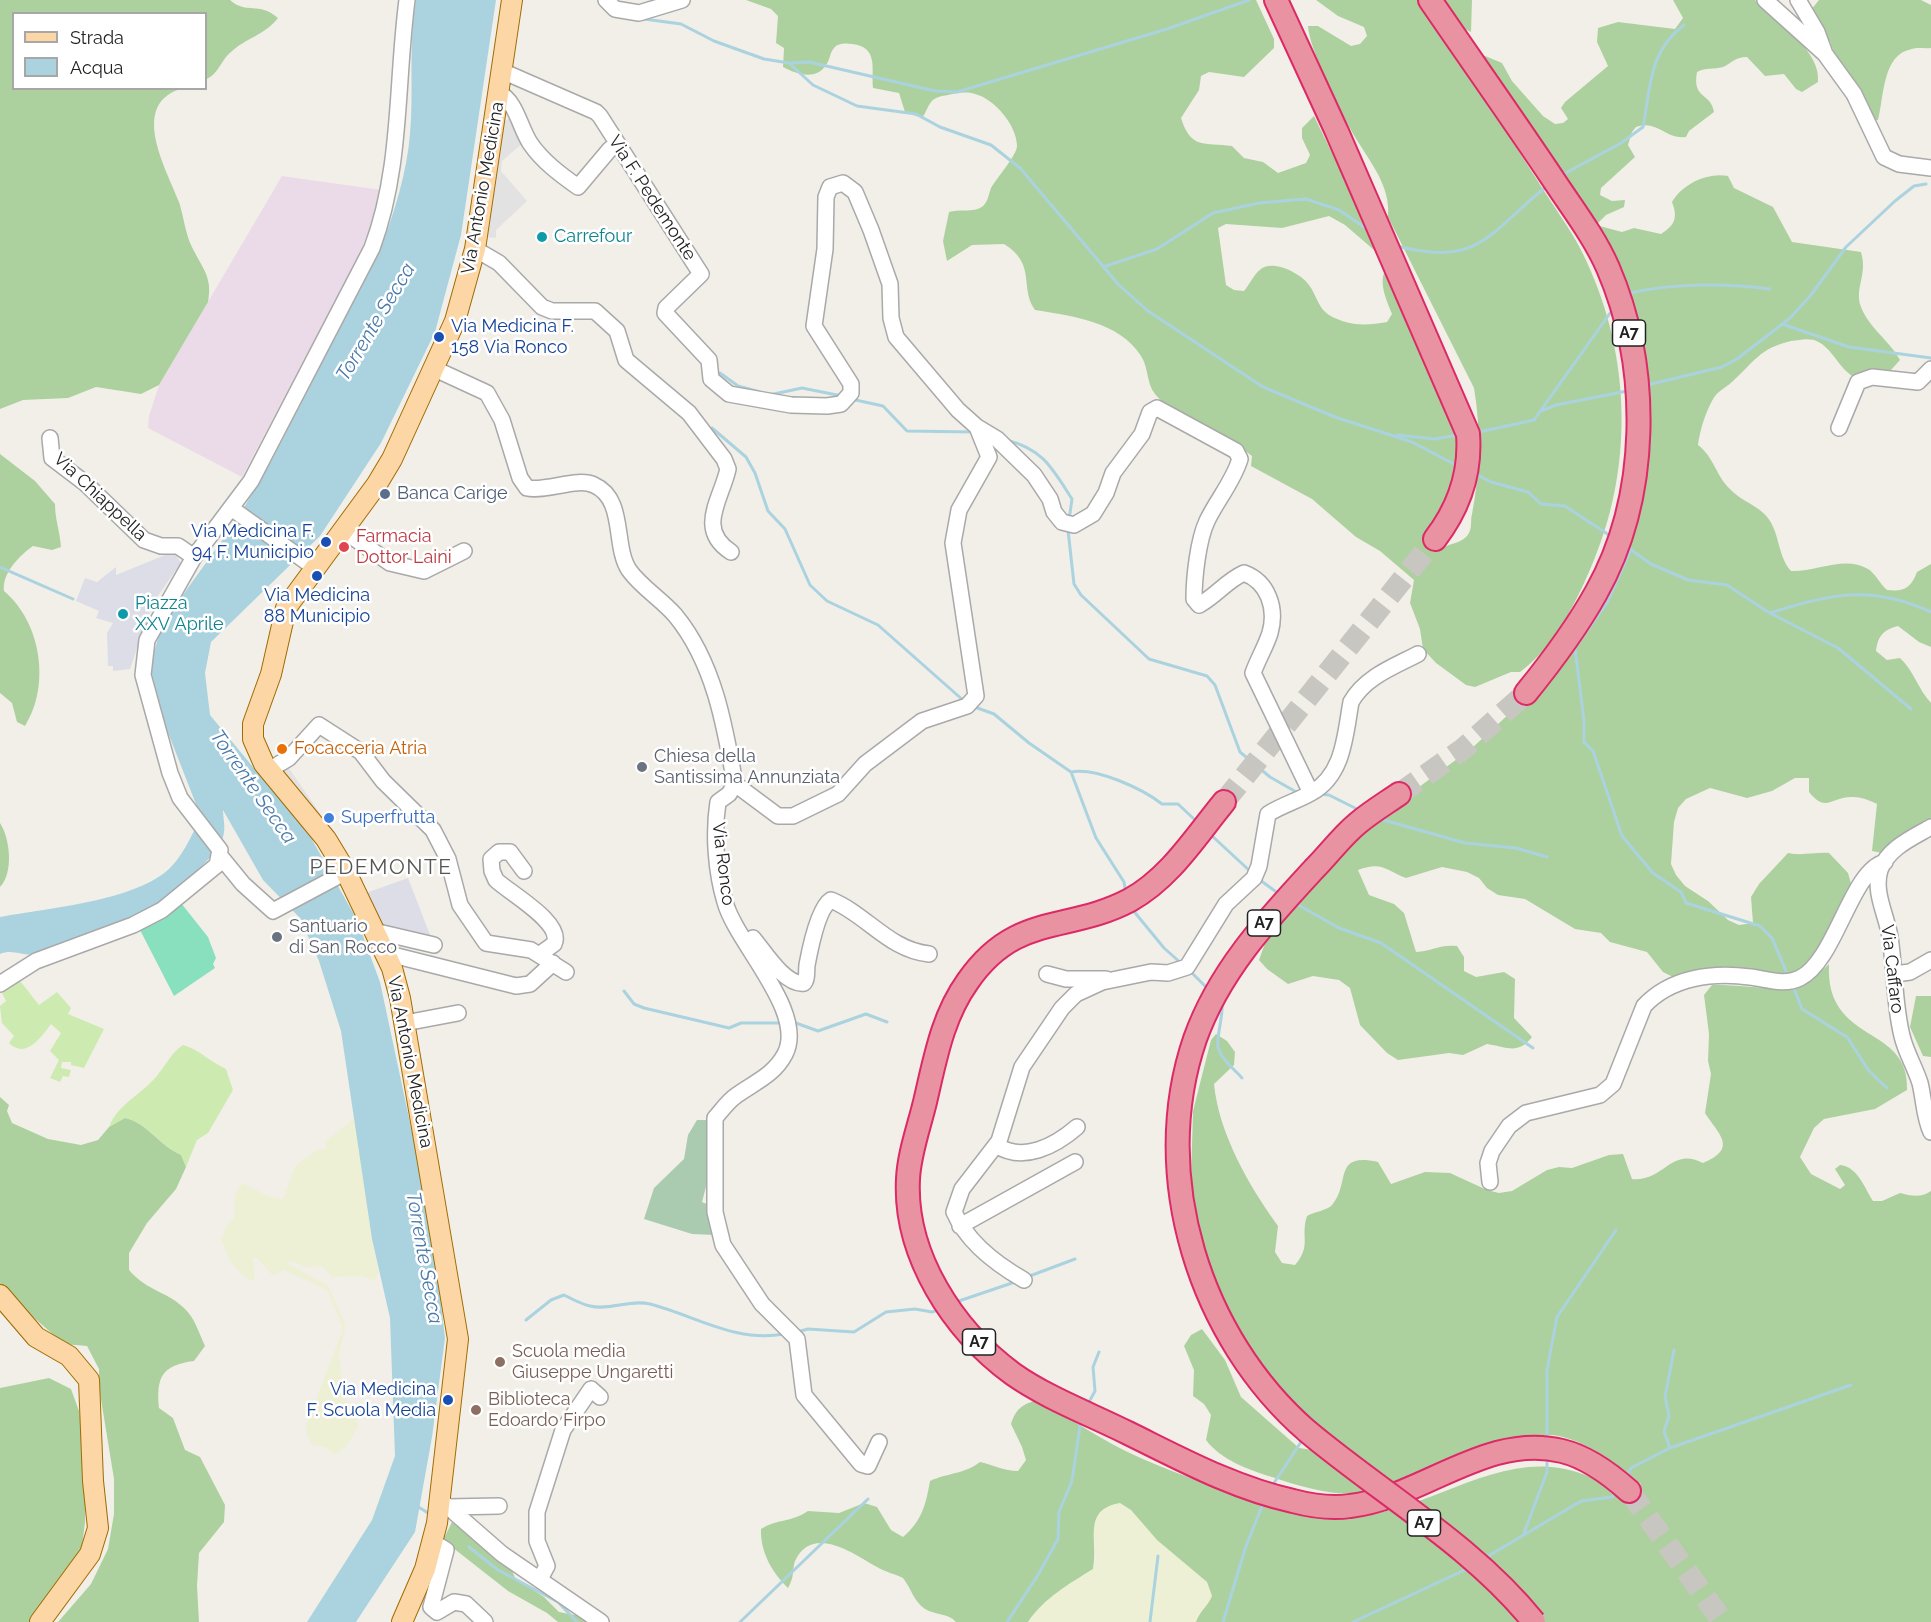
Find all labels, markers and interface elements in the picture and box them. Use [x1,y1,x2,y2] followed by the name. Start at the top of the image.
[12,12,207,90] legend
[70,27,124,48] text: Strada
[70,57,123,78] text: Acqua
[457,100,509,276] street label: Via Antonio Medicina
[603,131,701,265] street label: Via F. Pedemonte
[554,226,632,248] place label: Carrefour
[535,230,549,244] marker: Carrefour
[331,259,421,385] water label: Torrente Secca
[451,316,574,358] place label: Via Medicina F. 158 Via Ronco
[1612,320,1646,346] road number: A7
[432,330,446,344] marker: Via Medicina F. 158 Via Ronco
[49,448,151,546] street label: Via Chiappella
[397,483,508,505] place label: Banca Carige
[378,487,392,501] marker: Banca Carige
[191,521,314,564] place label: Via Medicina F. 94 F. Municipio
[356,526,452,568] place label: Farmacia Dottor Laini
[319,535,333,549] marker: Via Medicina F. 94 F. Municipio
[337,540,351,554] marker: Farmacia Dottor Laini
[310,569,324,583] marker: Via Medicina 88 Municipio
[264,585,370,628] place label: Via Medicina 88 Municipio
[135,593,224,636] place label: Piazza XXV Aprile
[116,607,130,621] marker: Piazza XXV Aprile
[205,725,301,849] water label: Torrente Secca
[294,738,427,760] place label: Focacceria Atria
[275,742,289,756] marker: Focacceria Atria
[654,746,840,789] place label: Chiesa della Santissima Annunziata
[635,760,649,774] marker: Chiesa della Santissima Annunziata
[341,807,435,829] place label: Superfrutta
[322,811,336,825] marker: Superfrutta
[707,821,739,907] street label: Via Ronco
[309,855,453,881] district label: PEDEMONTE
[1248,910,1280,936] road number: A7
[289,916,397,958] place label: Santuario di San Rocco
[1876,923,1908,1015] street label: Via Caffaro
[270,930,284,944] marker: Santuario di San Rocco
[383,974,437,1150] street label: Via Antonio Medicina
[401,1190,447,1326] water label: Torrente Secca
[962,1329,996,1355] road number: A7
[512,1341,674,1384] place label: Scuola media Giuseppe Ungaretti
[493,1355,507,1369] marker: Scuola media Giuseppe Ungaretti
[306,1379,436,1422] place label: Via Medicina F. Scuola Media
[488,1389,606,1432] place label: Biblioteca Edoardo Firpo
[441,1393,455,1407] marker: Via Medicina F. Scuola Media
[469,1403,483,1417] marker: Biblioteca Edoardo Firpo
[1408,1510,1440,1536] road number: A7

